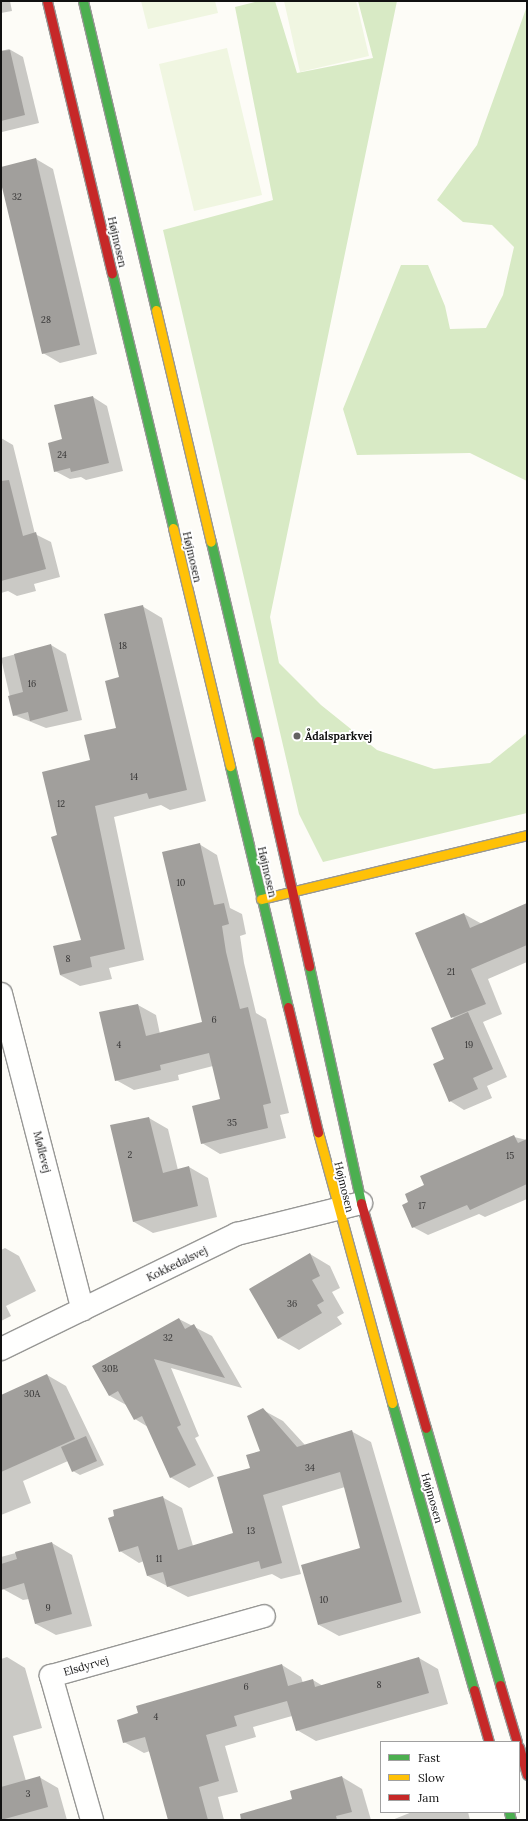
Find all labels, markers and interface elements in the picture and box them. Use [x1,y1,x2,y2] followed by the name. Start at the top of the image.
[12,192,22,202] house number: 32
[105,215,129,269] street label: Højmosen
[41,315,51,325] house number: 28
[57,450,67,460] house number: 24
[180,530,204,584] street label: Højmosen
[119,641,127,651] house number: 18
[28,679,36,689] house number: 16
[305,729,372,743] place label: Ådalsparkvej
[292,731,302,741] marker: Ådalsparkvej
[130,772,138,782] house number: 14
[57,799,65,809] house number: 12
[255,845,279,899] street label: Højmosen
[177,878,185,888] house number: 10
[65,954,71,964] house number: 8
[447,967,455,977] house number: 21
[211,1015,217,1025] house number: 6
[117,1040,121,1050] house number: 4
[465,1040,473,1050] house number: 19
[227,1118,237,1128] house number: 35
[30,1130,54,1174] street label: Møllevej
[128,1150,132,1160] house number: 2
[506,1151,514,1161] house number: 15
[331,1160,357,1214] street label: Højmosen
[418,1201,426,1211] house number: 17
[144,1244,210,1284] street label: Kokkedalsvej
[287,1299,297,1309] house number: 36
[163,1333,173,1343] house number: 32
[102,1364,118,1374] house number: 30B
[24,1389,40,1399] house number: 30A
[305,1463,315,1473] house number: 34
[419,1471,445,1525] street label: Højmosen
[247,1526,255,1536] house number: 13
[156,1554,162,1564] house number: 11
[320,1595,328,1605] house number: 10
[45,1603,51,1613] house number: 9
[62,1653,110,1679] street label: Elsdyrvej
[376,1680,382,1690] house number: 8
[243,1682,249,1692] house number: 6
[154,1712,158,1722] house number: 4
[380,1741,520,1813] legend
[418,1750,441,1765] text: Fast
[418,1770,445,1785] text: Slow
[25,1789,31,1799] house number: 3
[418,1790,439,1805] text: Jam

